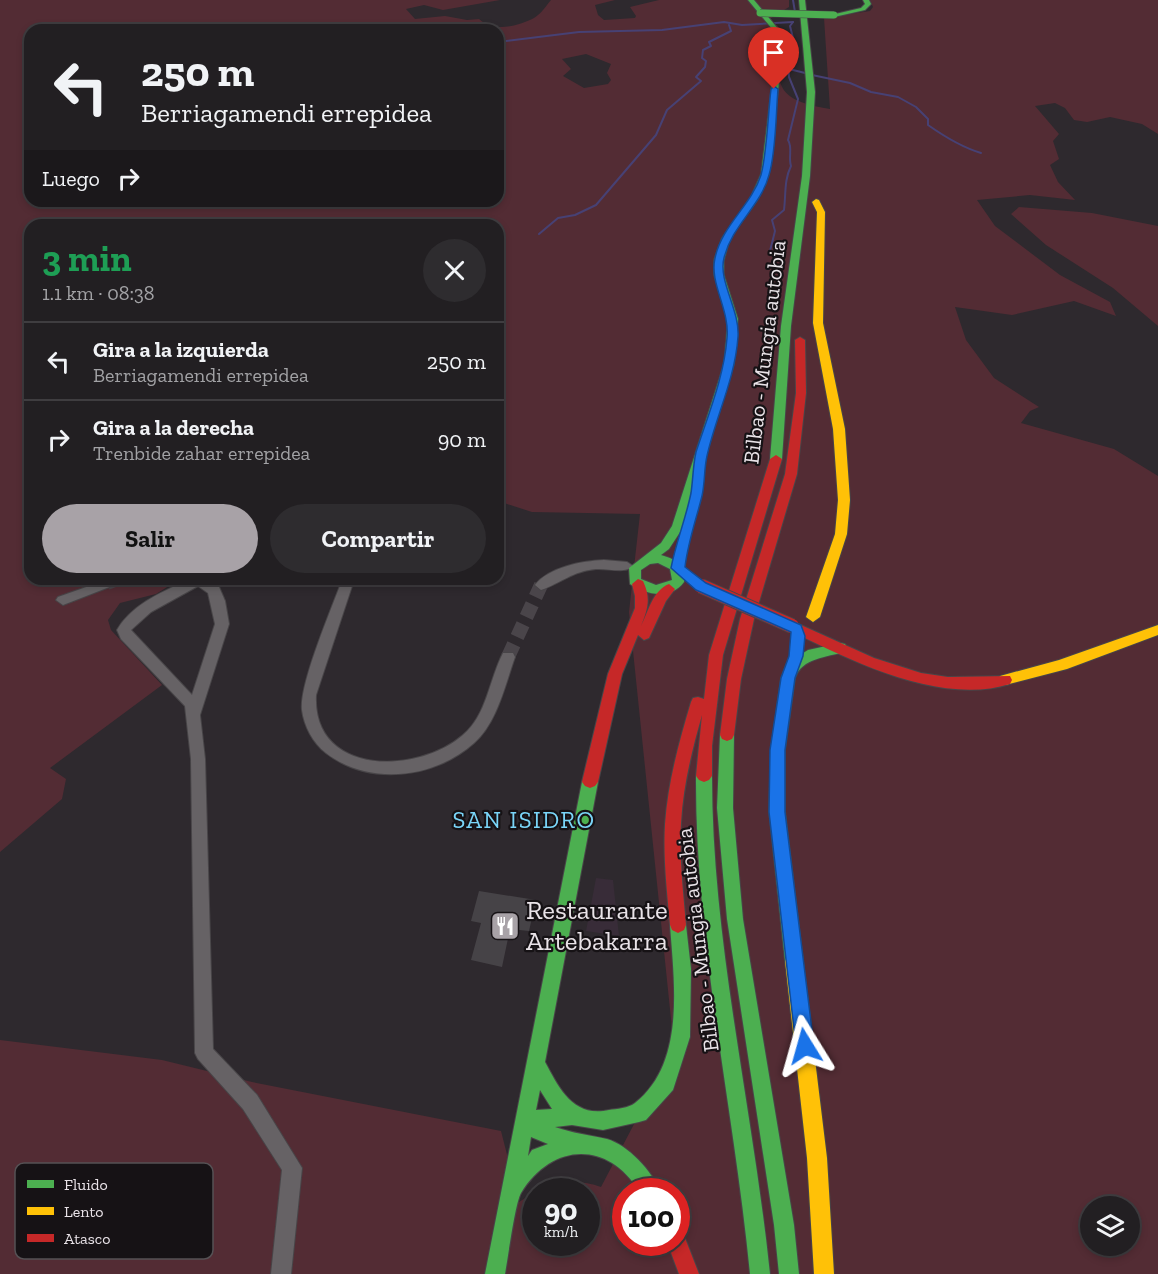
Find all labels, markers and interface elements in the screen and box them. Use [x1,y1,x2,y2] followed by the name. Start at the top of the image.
[748,27,799,89] pin
[757,36,790,69] icon: arrive
[141,46,254,97] text: 250 m
[42,48,120,126] icon: left
[141,97,432,129] text: Berriagamendi errepidea
[112,162,145,195] icon: right
[42,165,100,192] text: Luego
[42,237,132,280] text: 3 min
[737,238,792,466] street label: Bilbao - Mungia autobia
[423,239,486,302] button: close
[42,281,155,305] text: 1.1 km · 08:38
[93,336,269,363] text: Gira a la izquierda
[42,345,75,378] icon: left
[427,348,486,375] text: 250 m
[93,363,309,387] text: Berriagamendi errepidea
[93,414,254,441] text: Gira a la derecha
[42,423,75,456] icon: right
[438,426,486,453] text: 90 m
[93,441,310,465] text: Trenbide zahar errepidea
[42,504,258,573] button: Salir
[270,504,486,573] button: Compartir
[452,805,596,834] district label: SAN ISIDRO
[670,826,725,1053] street label: Bilbao - Mungia autobia
[526,894,668,957] place label: Restaurante Artebakarra
[489,910,521,942] restaurant icon: Restaurante Artebakarra
[773,1014,837,1078] position arrow
[15,1163,213,1259] legend
[64,1175,108,1194] text: Fluido
[612,1178,690,1256] speed limit sign: 100
[544,1192,578,1228] text: 90
[1080,1196,1140,1256] map controls
[1080,1196,1140,1256] button: layers
[64,1202,104,1221] text: Lento
[544,1223,578,1241] text: km/h
[64,1229,110,1248] text: Atasco

